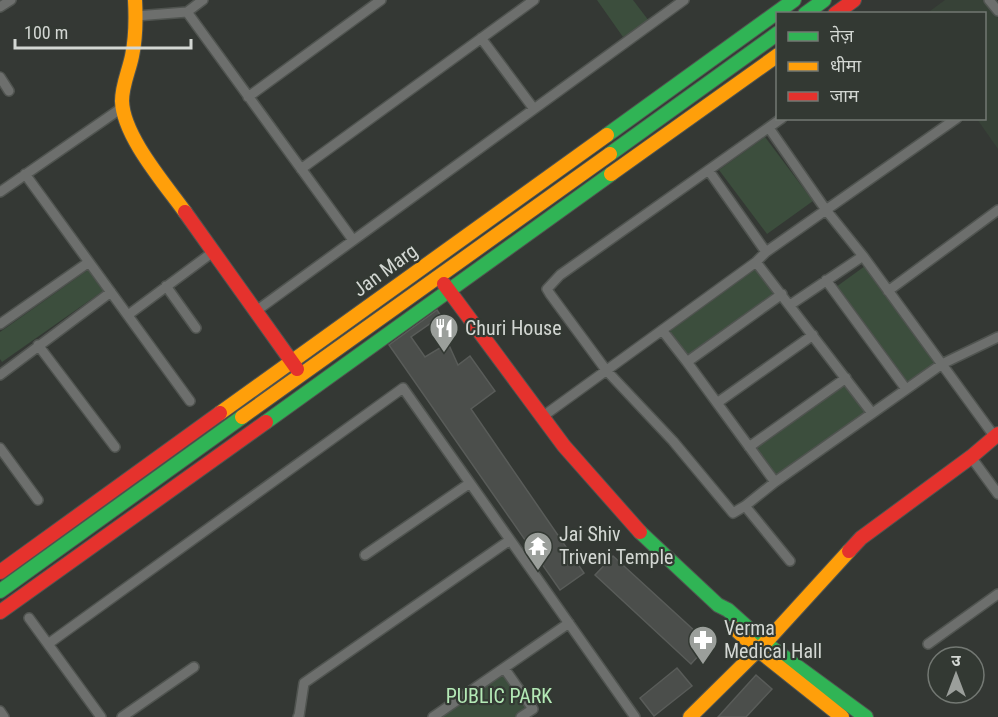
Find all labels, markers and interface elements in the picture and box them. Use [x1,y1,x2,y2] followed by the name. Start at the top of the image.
[15,12,190,50] scale bar
[776,12,986,120] legend
[24,22,68,43] text: 100 m
[830,25,854,46] text: तेज़
[830,55,861,76] text: धीमा
[830,85,860,106] text: जाम
[348,239,422,301] street label: Jan Marg
[428,312,460,354] restaurant icon: Churi House
[465,316,562,340] place label: Churi House
[559,522,673,569] place label: Jai Shiv Triveni Temple
[522,530,554,572] temple icon: Jai Shiv Triveni Temple
[724,616,822,663] place label: Verma Medical Hall
[687,624,719,666] pharmacy icon: Verma Medical Hall
[926,645,986,705] north arrow
[951,651,961,670] text: उ
[446,684,552,708] park label: PUBLIC PARK

